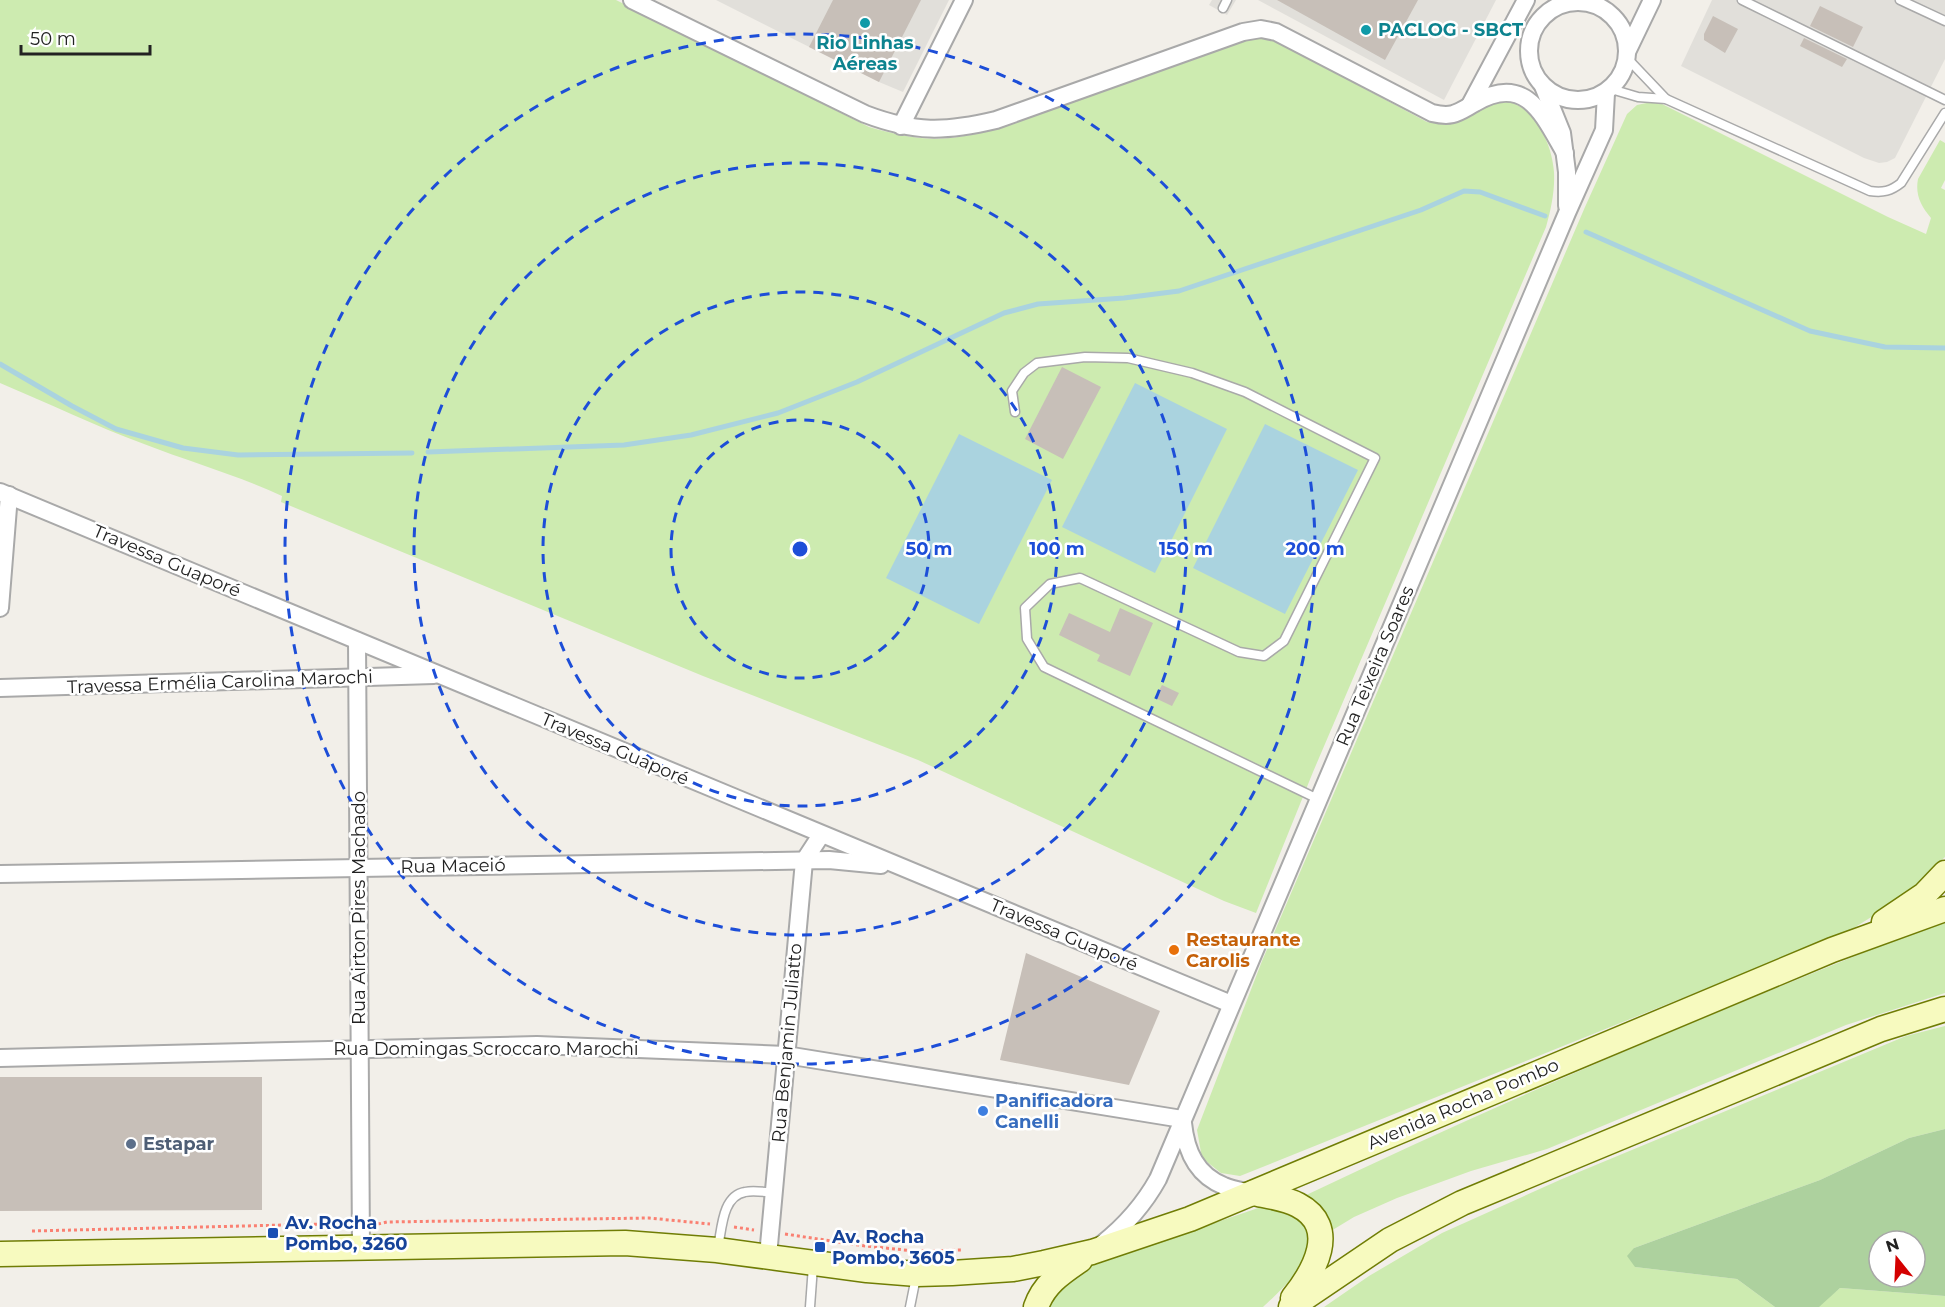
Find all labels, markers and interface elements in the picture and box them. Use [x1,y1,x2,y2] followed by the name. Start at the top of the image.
[858,16,872,30] marker: Rio Linhas Aéreas
[21,18,150,56] scale bar
[1378,19,1524,41] place label: PACLOG - SBCT
[1359,23,1373,37] marker: PACLOG - SBCT
[30,28,76,50] text: 50 m
[816,32,914,75] place label: Rio Linhas Aéreas
[90,520,244,602] street label: Travessa Guaporé
[906,538,952,560] text: 50 m
[1029,538,1085,560] text: 100 m
[1159,538,1213,560] text: 150 m
[1285,538,1345,560] text: 200 m
[790,539,810,559] centre of rings
[1331,582,1419,749] street label: Rua Teixeira Soares
[67,666,373,698] street label: Travessa Ermélia Carolina Marochi
[538,708,692,790] street label: Travessa Guaporé
[348,791,370,1025] street label: Rua Airton Pires Machado
[400,854,506,878] street label: Rua Maceió
[987,894,1141,976] street label: Travessa Guaporé
[1186,929,1301,972] place label: Restaurante Carolis
[767,942,807,1144] street label: Rua Benjamin Juliatto
[1167,943,1181,957] marker: Restaurante Carolis
[333,1038,639,1060] street label: Rua Domingas Scroccaro Marochi
[1364,1054,1562,1154] street label: Avenida Rocha Pombo
[995,1090,1114,1133] place label: Panificadora Canelli
[976,1104,990,1118] marker: Panificadora Canelli
[143,1133,215,1155] place label: Estapar
[124,1137,138,1151] marker: Estapar
[284,1212,407,1255] place label: Av. Rocha Pombo, 3260
[266,1226,280,1240] marker: Av. Rocha Pombo, 3260
[831,1226,955,1269] place label: Av. Rocha Pombo, 3605
[1867,1229,1927,1289] north arrow
[1883,1234,1902,1256] text: N
[813,1240,827,1254] marker: Av. Rocha Pombo, 3605

